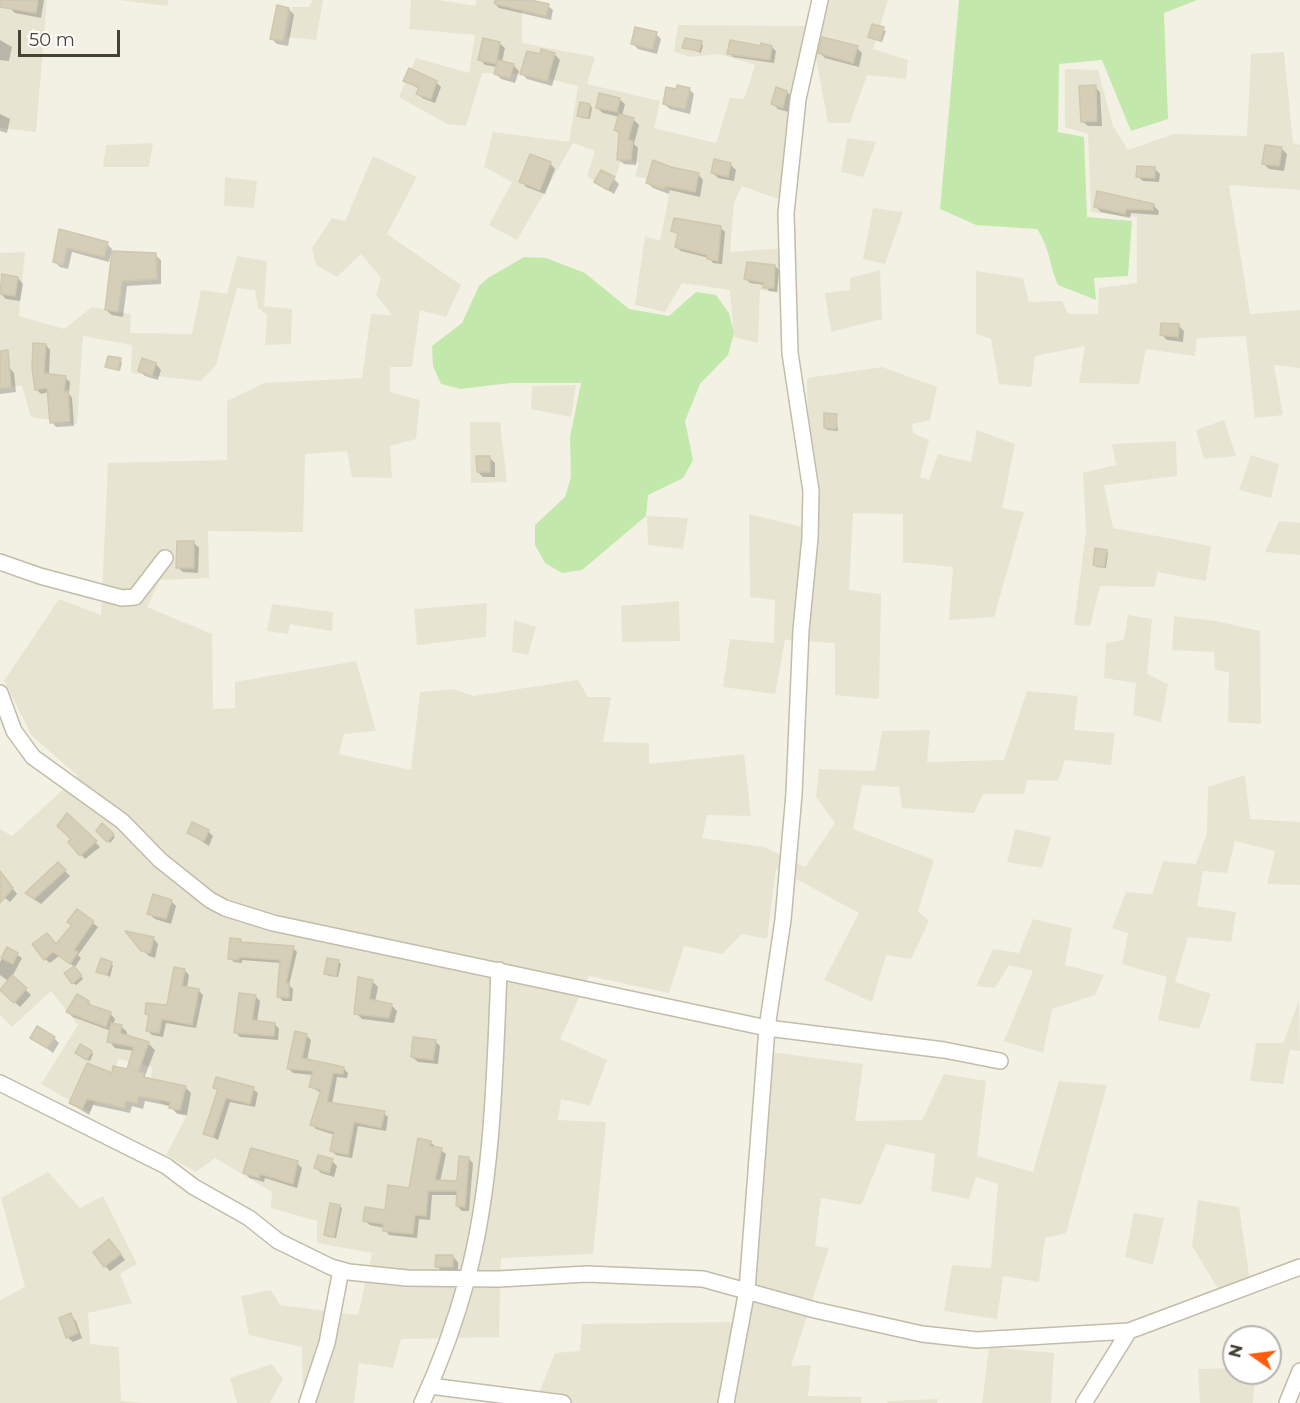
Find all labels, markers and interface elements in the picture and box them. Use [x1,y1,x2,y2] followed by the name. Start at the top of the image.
[21,18,123,56] scale bar
[29,29,75,51] text: 50 m
[1222,1325,1282,1385] north arrow
[1225,1342,1247,1360] text: N

